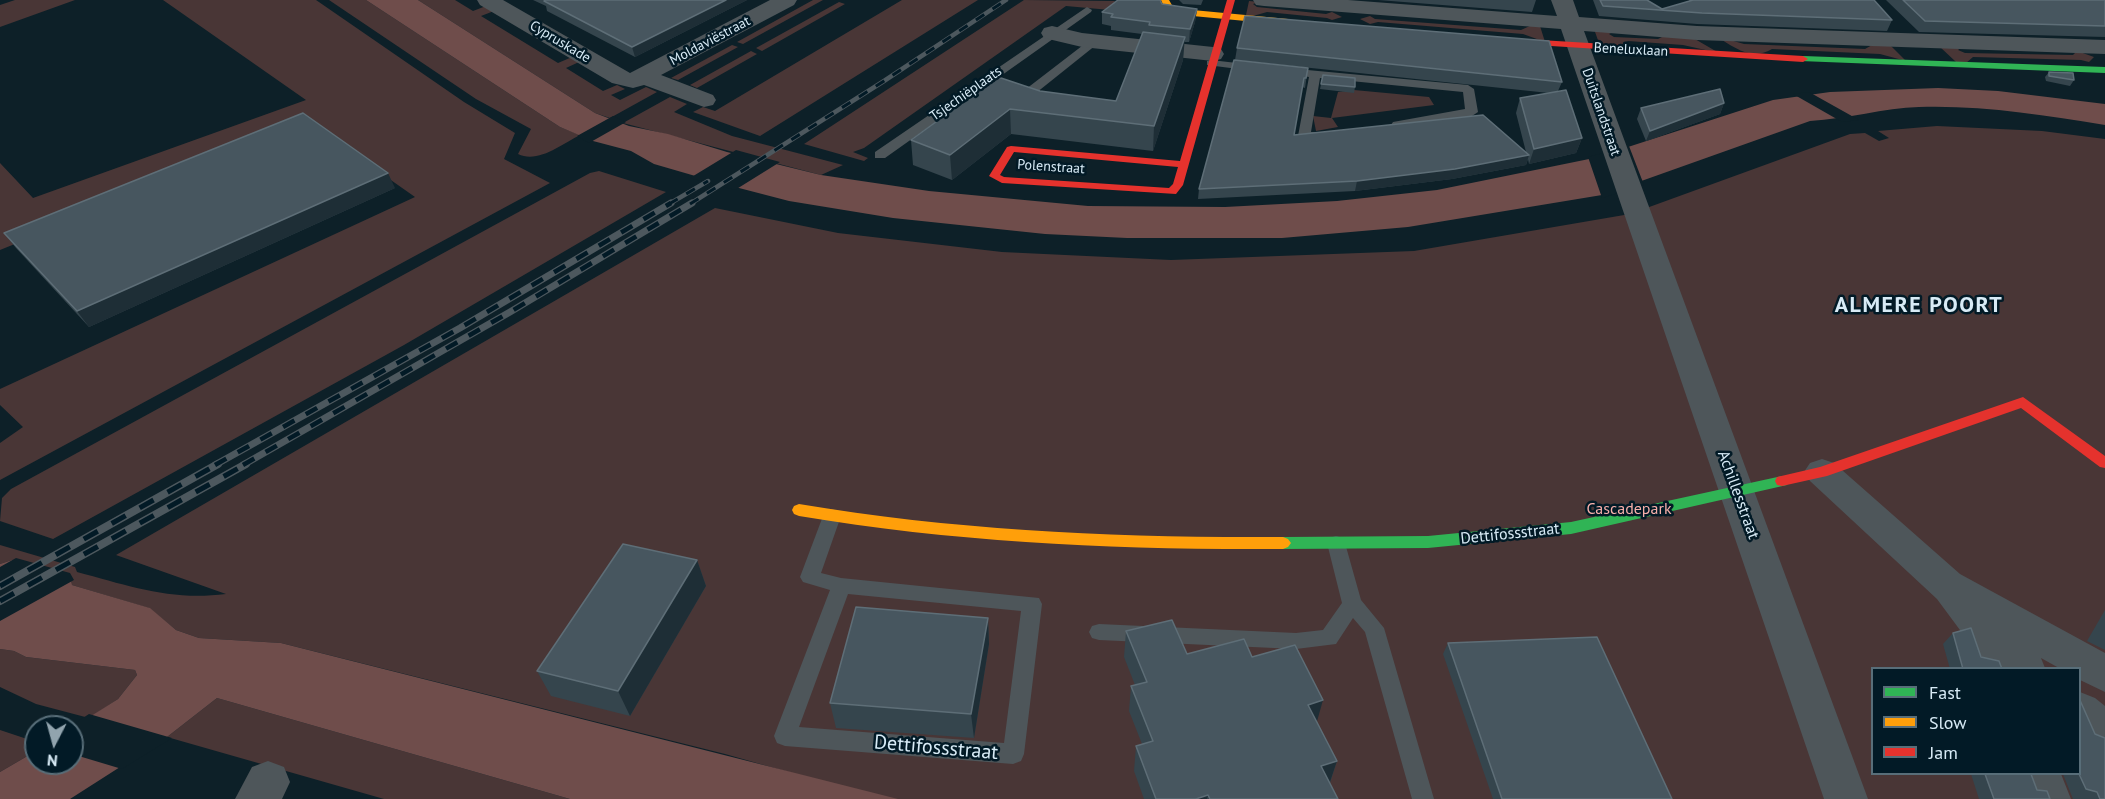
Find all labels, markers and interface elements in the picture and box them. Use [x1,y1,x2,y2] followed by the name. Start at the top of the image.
[667,13,753,69] street label: Moldaviëstraat
[527,17,593,67] street label: Cypruskade
[1593,40,1669,60] street label: Beneluxlaan
[927,63,1005,125] street label: Tsjechiëplaats
[1578,66,1624,158] street label: Duitslandstraat
[1017,156,1085,178] street label: Polenstraat
[1835,293,2003,319] district label: ALMERE POORT
[1713,448,1763,542] street label: Achillesstraat
[1586,499,1672,519] park label: Cascadepark
[1459,519,1561,549] street label: Dettifossstraat
[1871,667,2081,775] legend
[1929,681,1961,704] text: Fast
[1929,711,1967,734] text: Slow
[24,715,84,775] north arrow
[873,731,999,765] street label: Dettifossstraat
[1929,741,1958,764] text: Jam
[46,750,59,771] text: N

